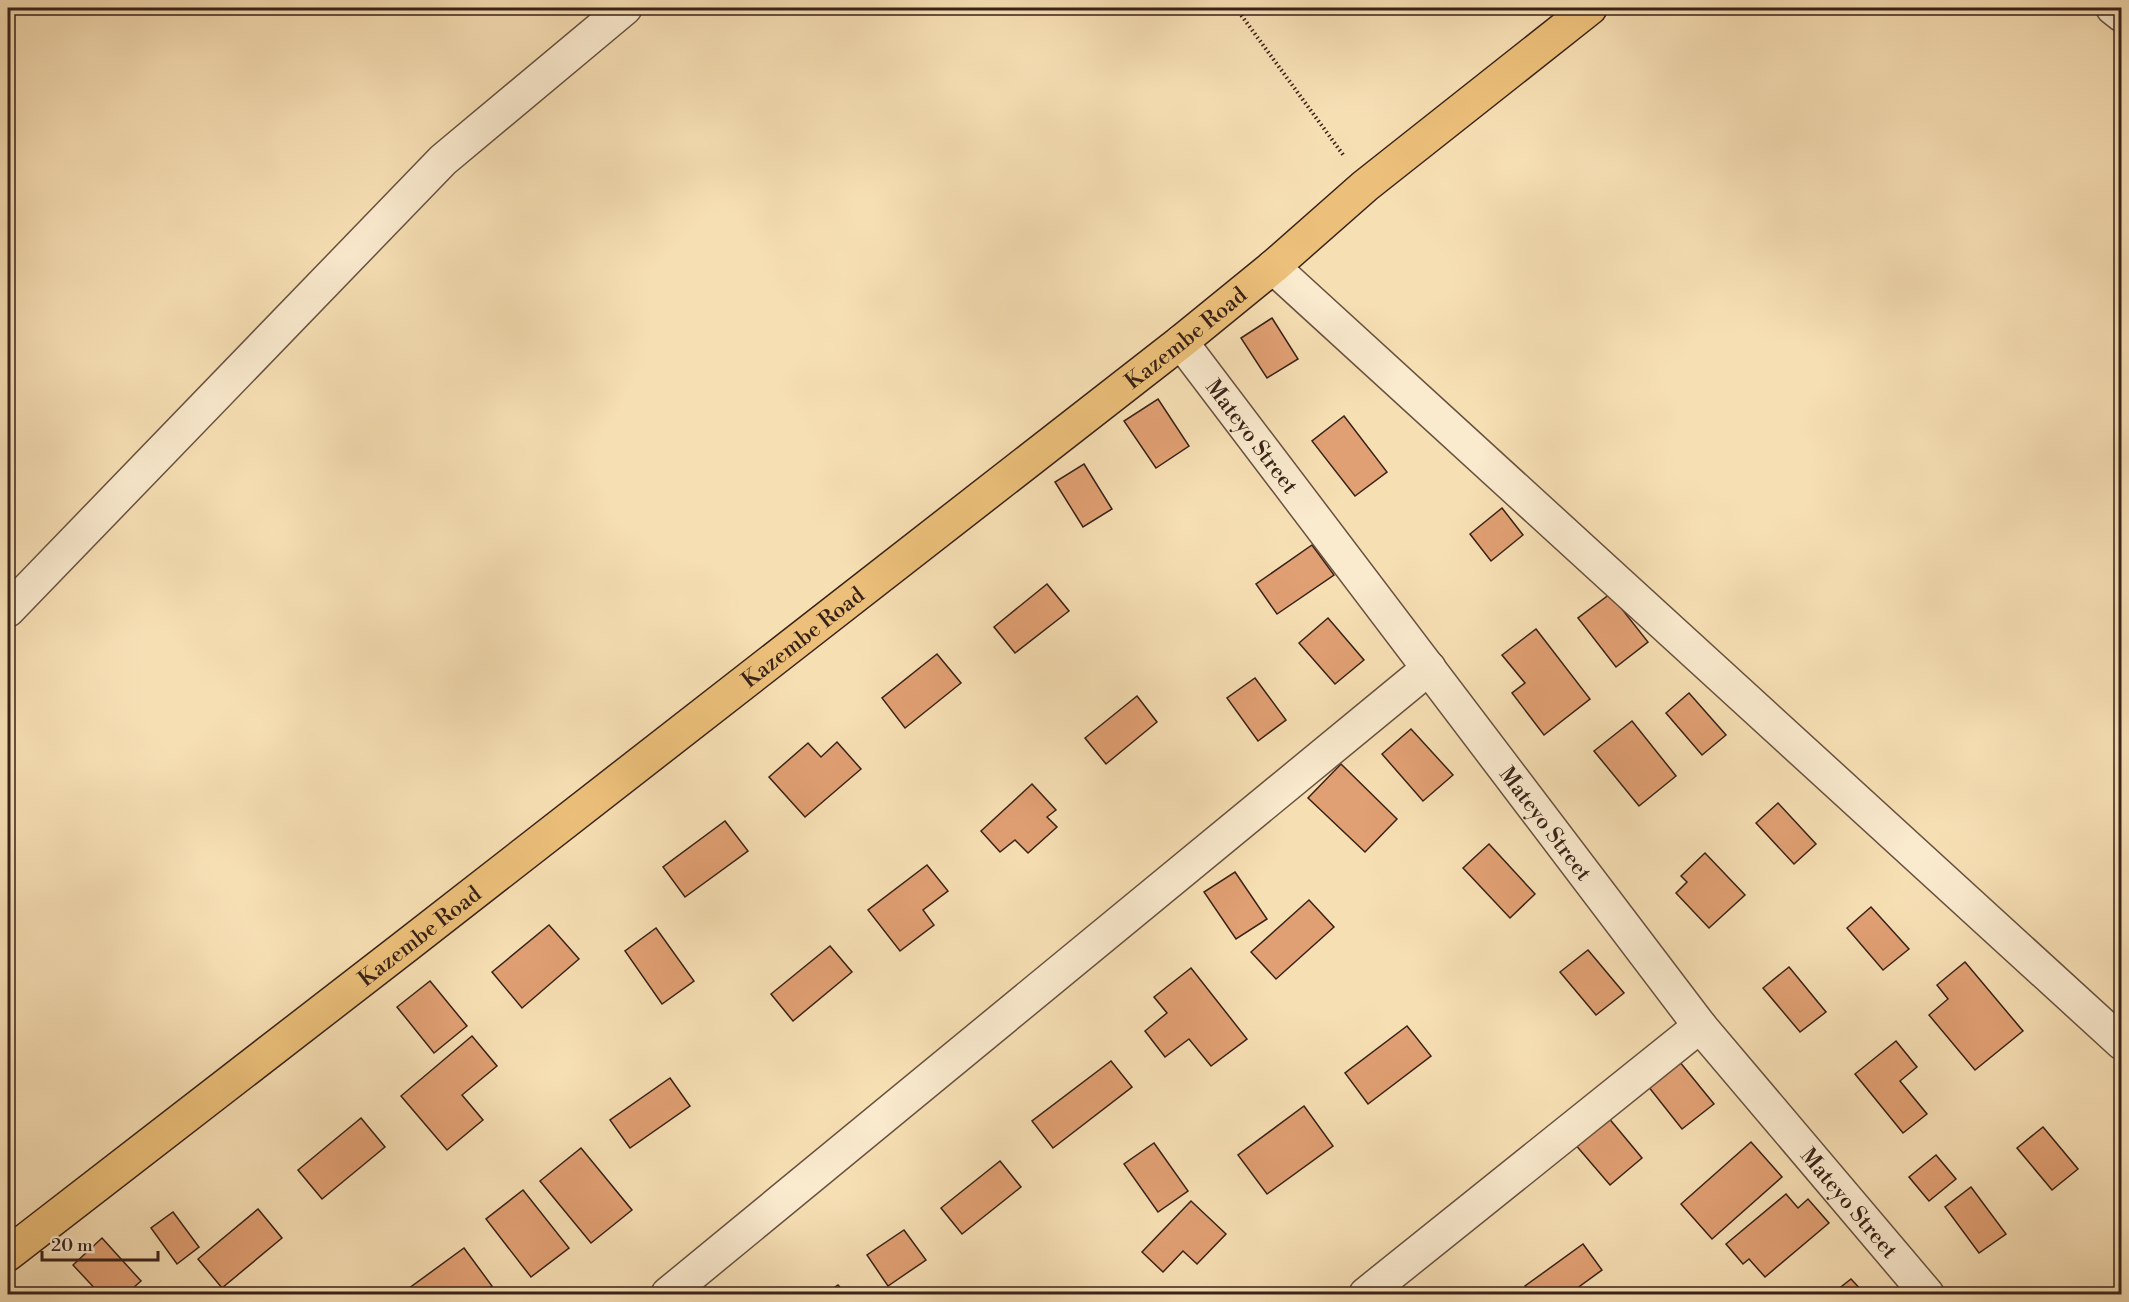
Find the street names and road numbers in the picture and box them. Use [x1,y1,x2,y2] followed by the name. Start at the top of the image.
[1120,282,1253,396] street label: Kazembe Road
[1199,374,1303,500] street label: Mateyo Street
[737,582,871,694] street label: Kazembe Road
[1493,762,1597,887] street label: Mateyo Street
[353,880,487,993] street label: Kazembe Road
[1794,1143,1903,1264] street label: Mateyo Street

